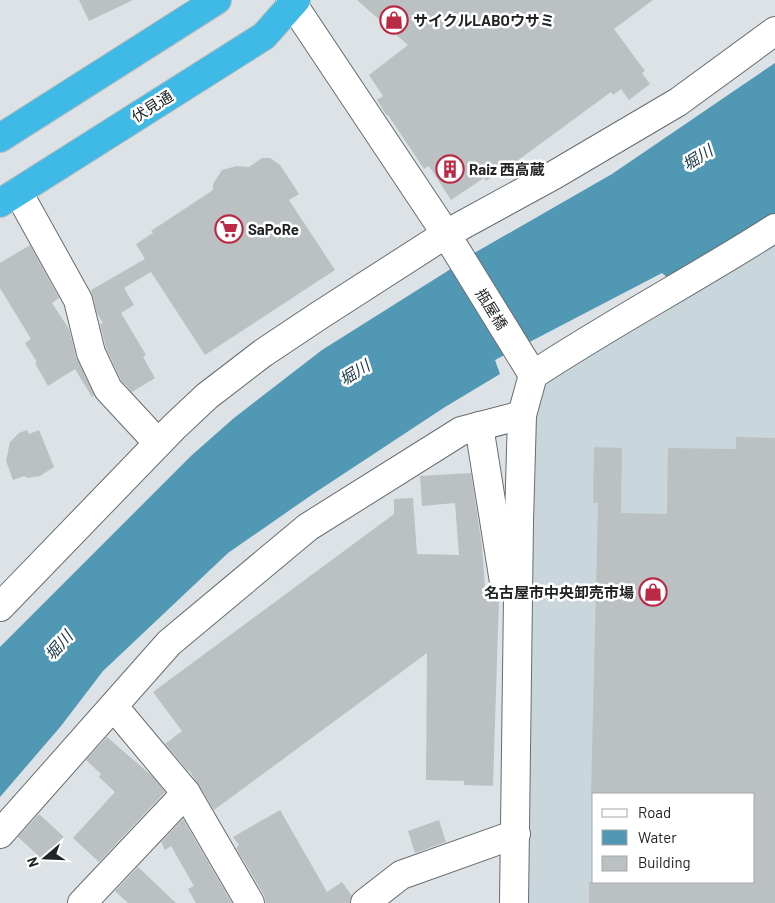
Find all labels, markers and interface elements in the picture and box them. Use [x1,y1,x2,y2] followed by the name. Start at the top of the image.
[379,5,409,35] shop icon: サイクルLABOウサミ
[413,11,555,29] place label: サイクルLABOウサミ
[128,86,176,126] street label: 伏見通
[678,139,717,174] water label: 堀川
[435,154,465,184] building icon: Raiz 西高蔵
[469,160,545,178] place label: Raiz 西高蔵
[214,214,244,244] supermarket icon: SaPoRe
[248,220,299,238] place label: SaPoRe
[472,285,512,333] street label: 瓶屋橋
[335,354,374,389] water label: 堀川
[638,577,668,607] shop icon: 名古屋市中央卸売市場
[484,583,634,601] place label: 名古屋市中央卸売市場
[40,625,77,663] water label: 堀川
[592,793,755,883] legend
[638,803,671,821] text: Road
[638,828,677,846] text: Water
[20,833,70,883] north arrow
[638,853,691,871] text: Building
[23,855,42,870] text: N

